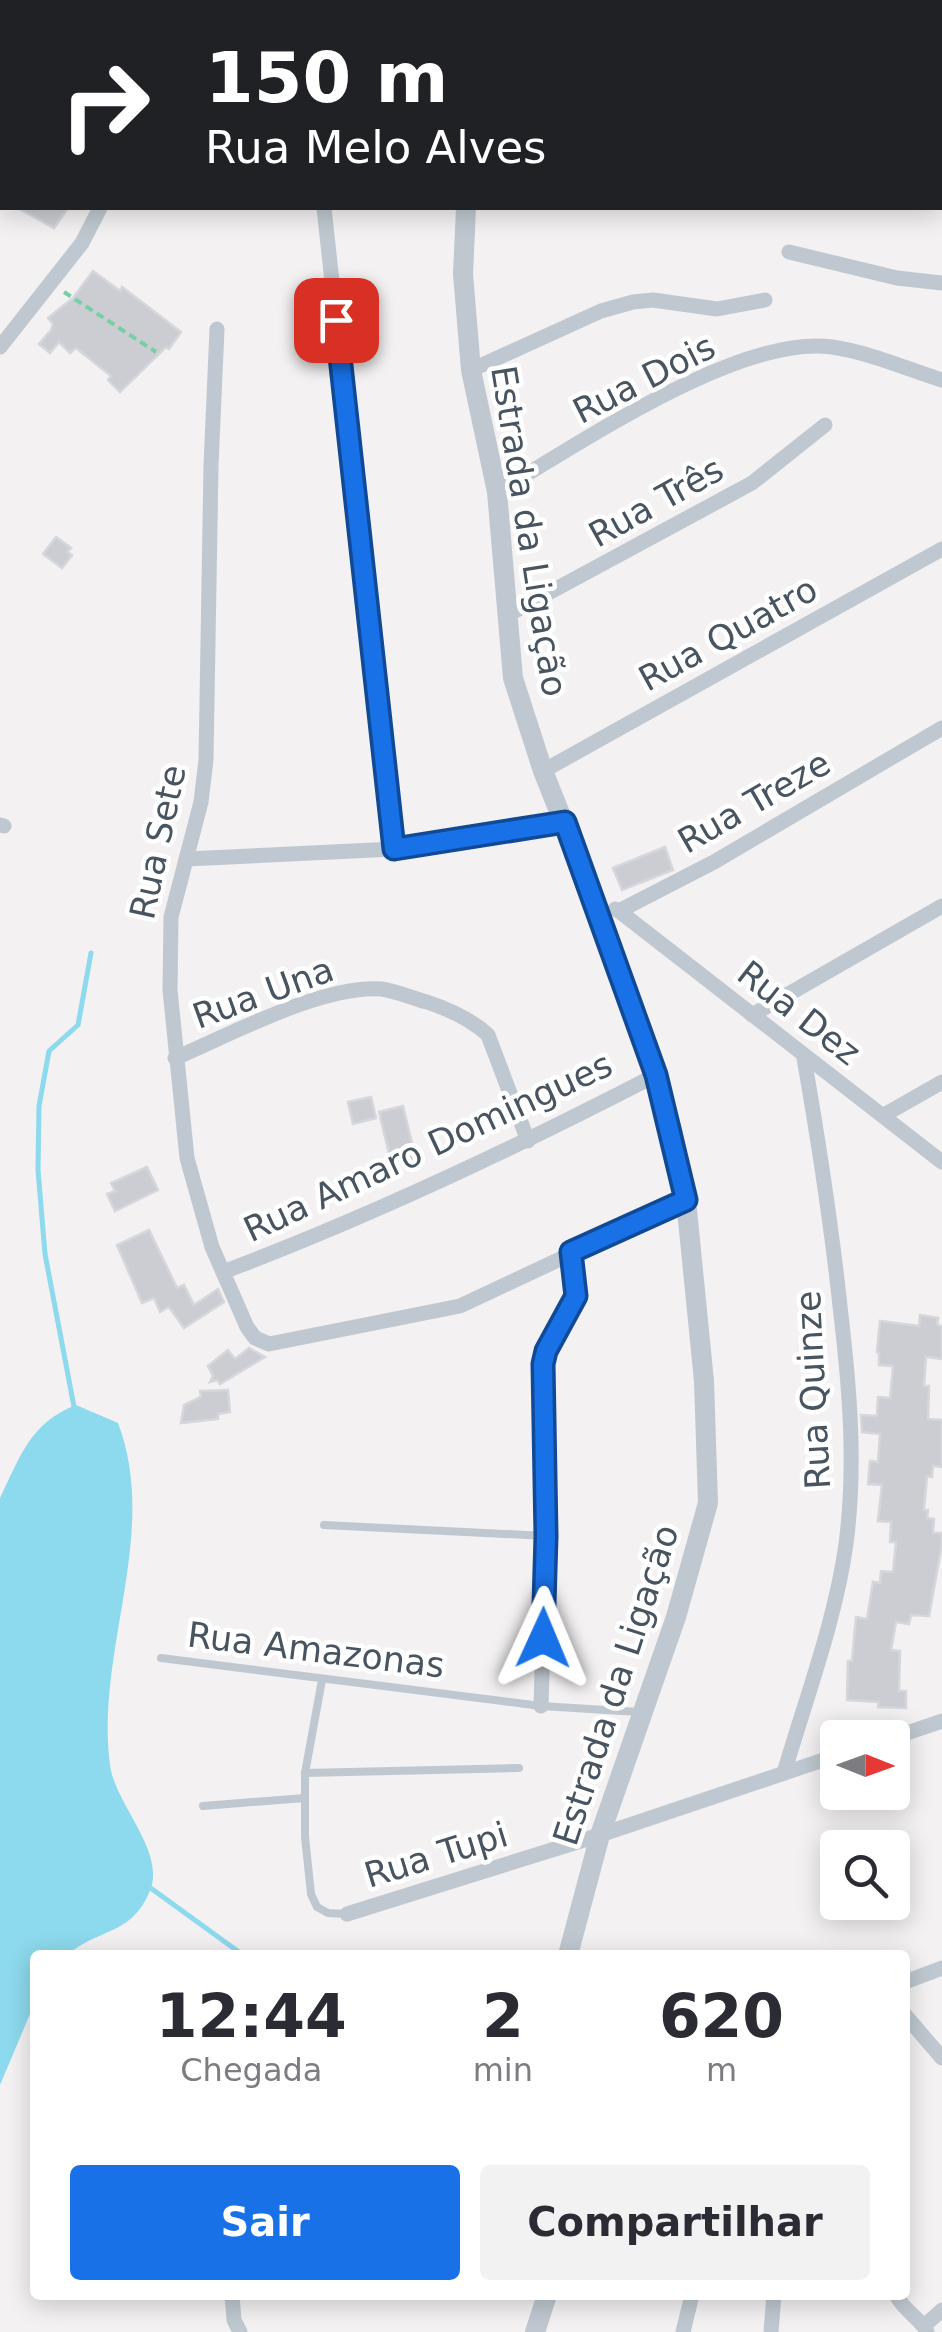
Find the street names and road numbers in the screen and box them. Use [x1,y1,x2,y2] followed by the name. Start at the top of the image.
[566,326,722,432] street label: Rua Dois
[483,363,575,699] street label: Estrada da Ligação
[582,449,730,555] street label: Rua Três
[632,569,824,699] street label: Rua Quatro
[671,742,837,862] street label: Rua Treze
[122,761,194,923] street label: Rua Sete
[187,949,339,1037] street label: Rua Una
[730,953,868,1073] street label: Rua Dez
[238,1044,618,1250] street label: Rua Amaro Domingues
[788,1290,838,1490] street label: Rua Quinze
[545,1520,687,1850] street label: Estrada da Ligação
[185,1614,447,1686] street label: Rua Amazonas
[360,1814,512,1896] street label: Rua Tupi

